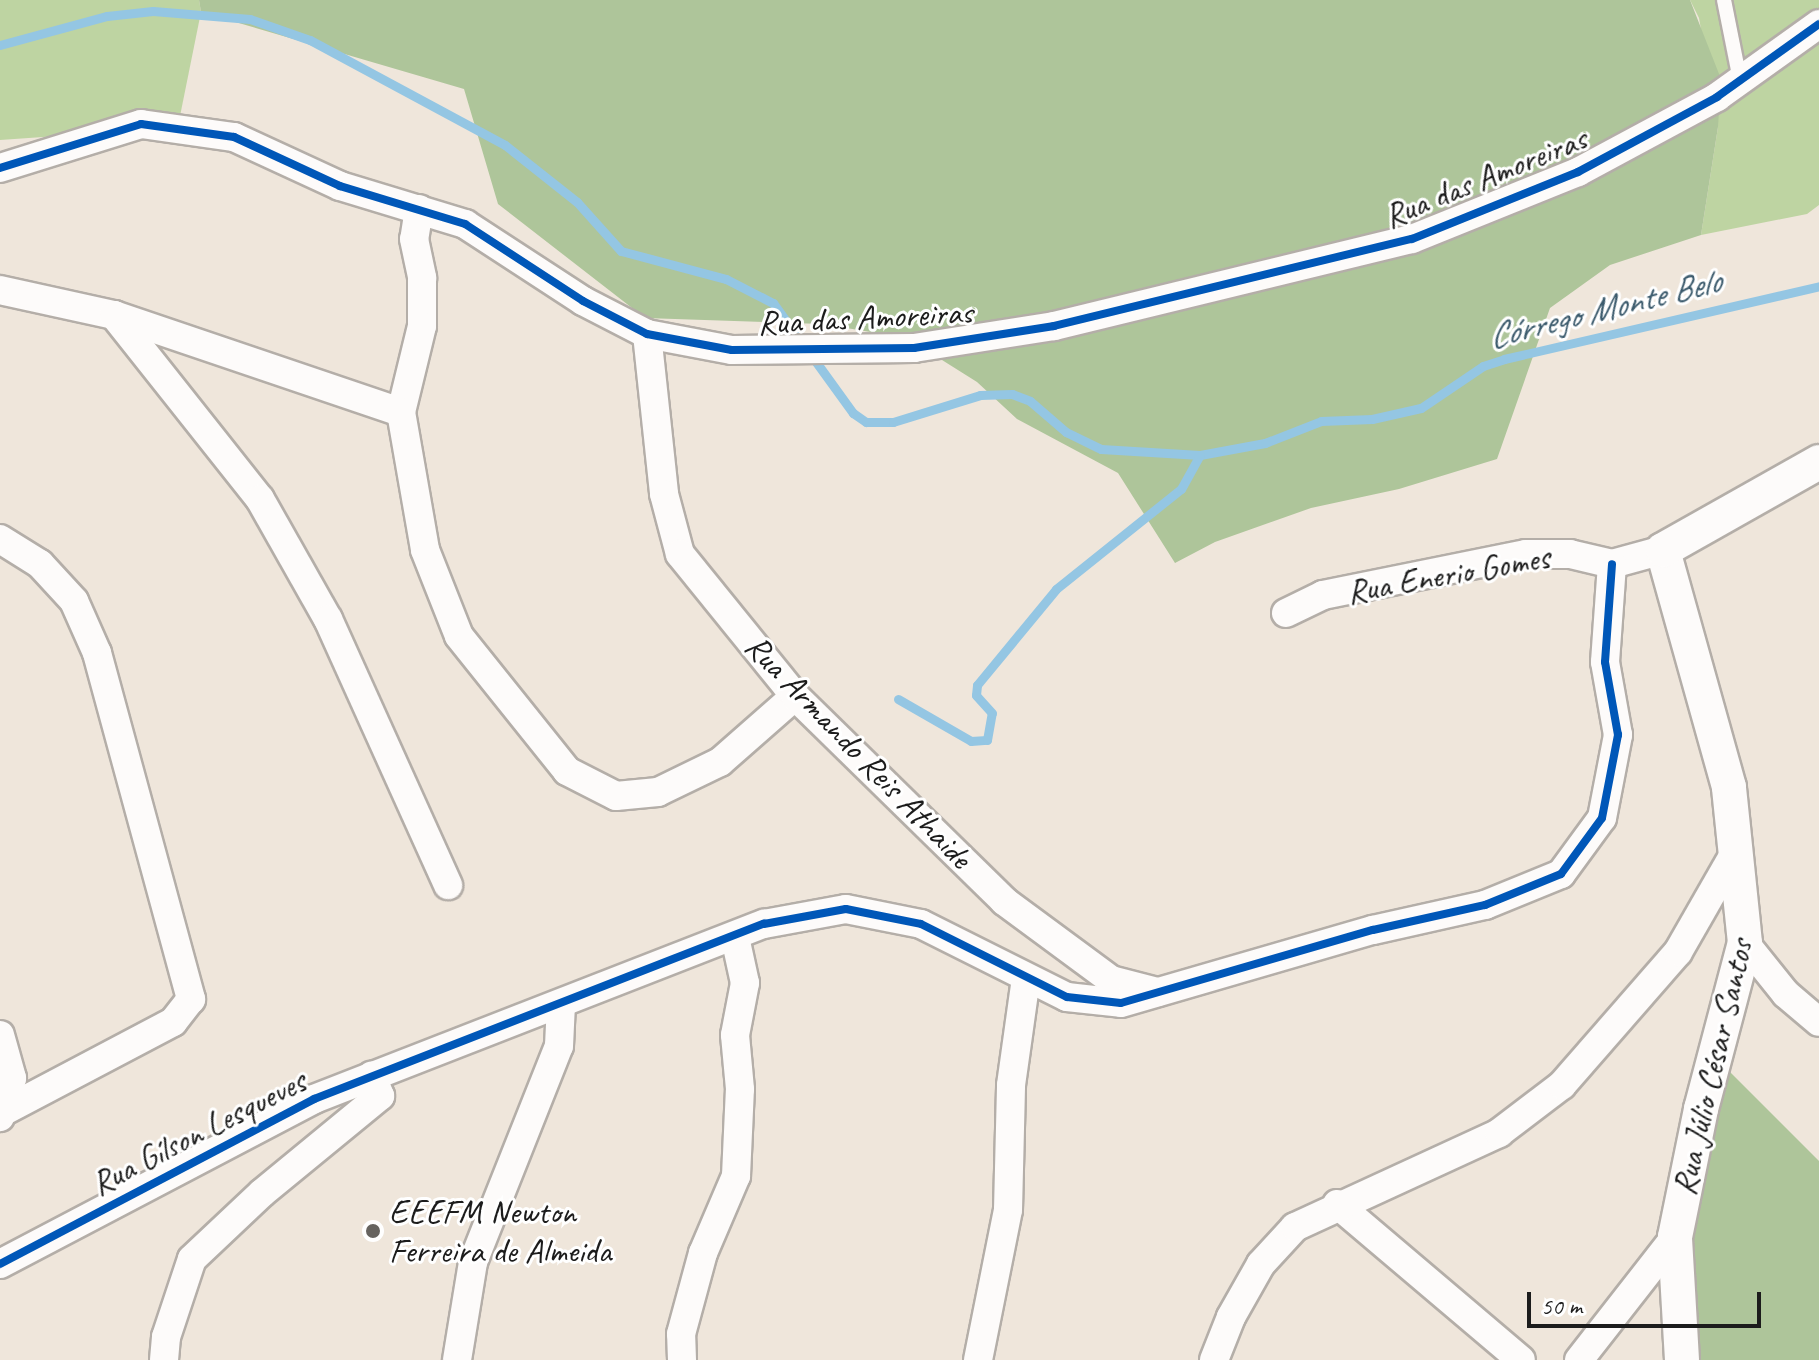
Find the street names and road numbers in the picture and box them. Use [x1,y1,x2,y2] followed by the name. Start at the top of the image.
[1377,117,1593,237] street label: Rua das Amoreiras
[756,291,974,343] street label: Rua das Amoreiras
[1343,536,1553,612] street label: Rua Enerio Gomes
[737,625,981,877] street label: Rua Armando Reis Athaide
[1663,935,1761,1199] street label: Rua Júlio César Santos
[84,1060,312,1204] street label: Rua Gílson Lesqueves

